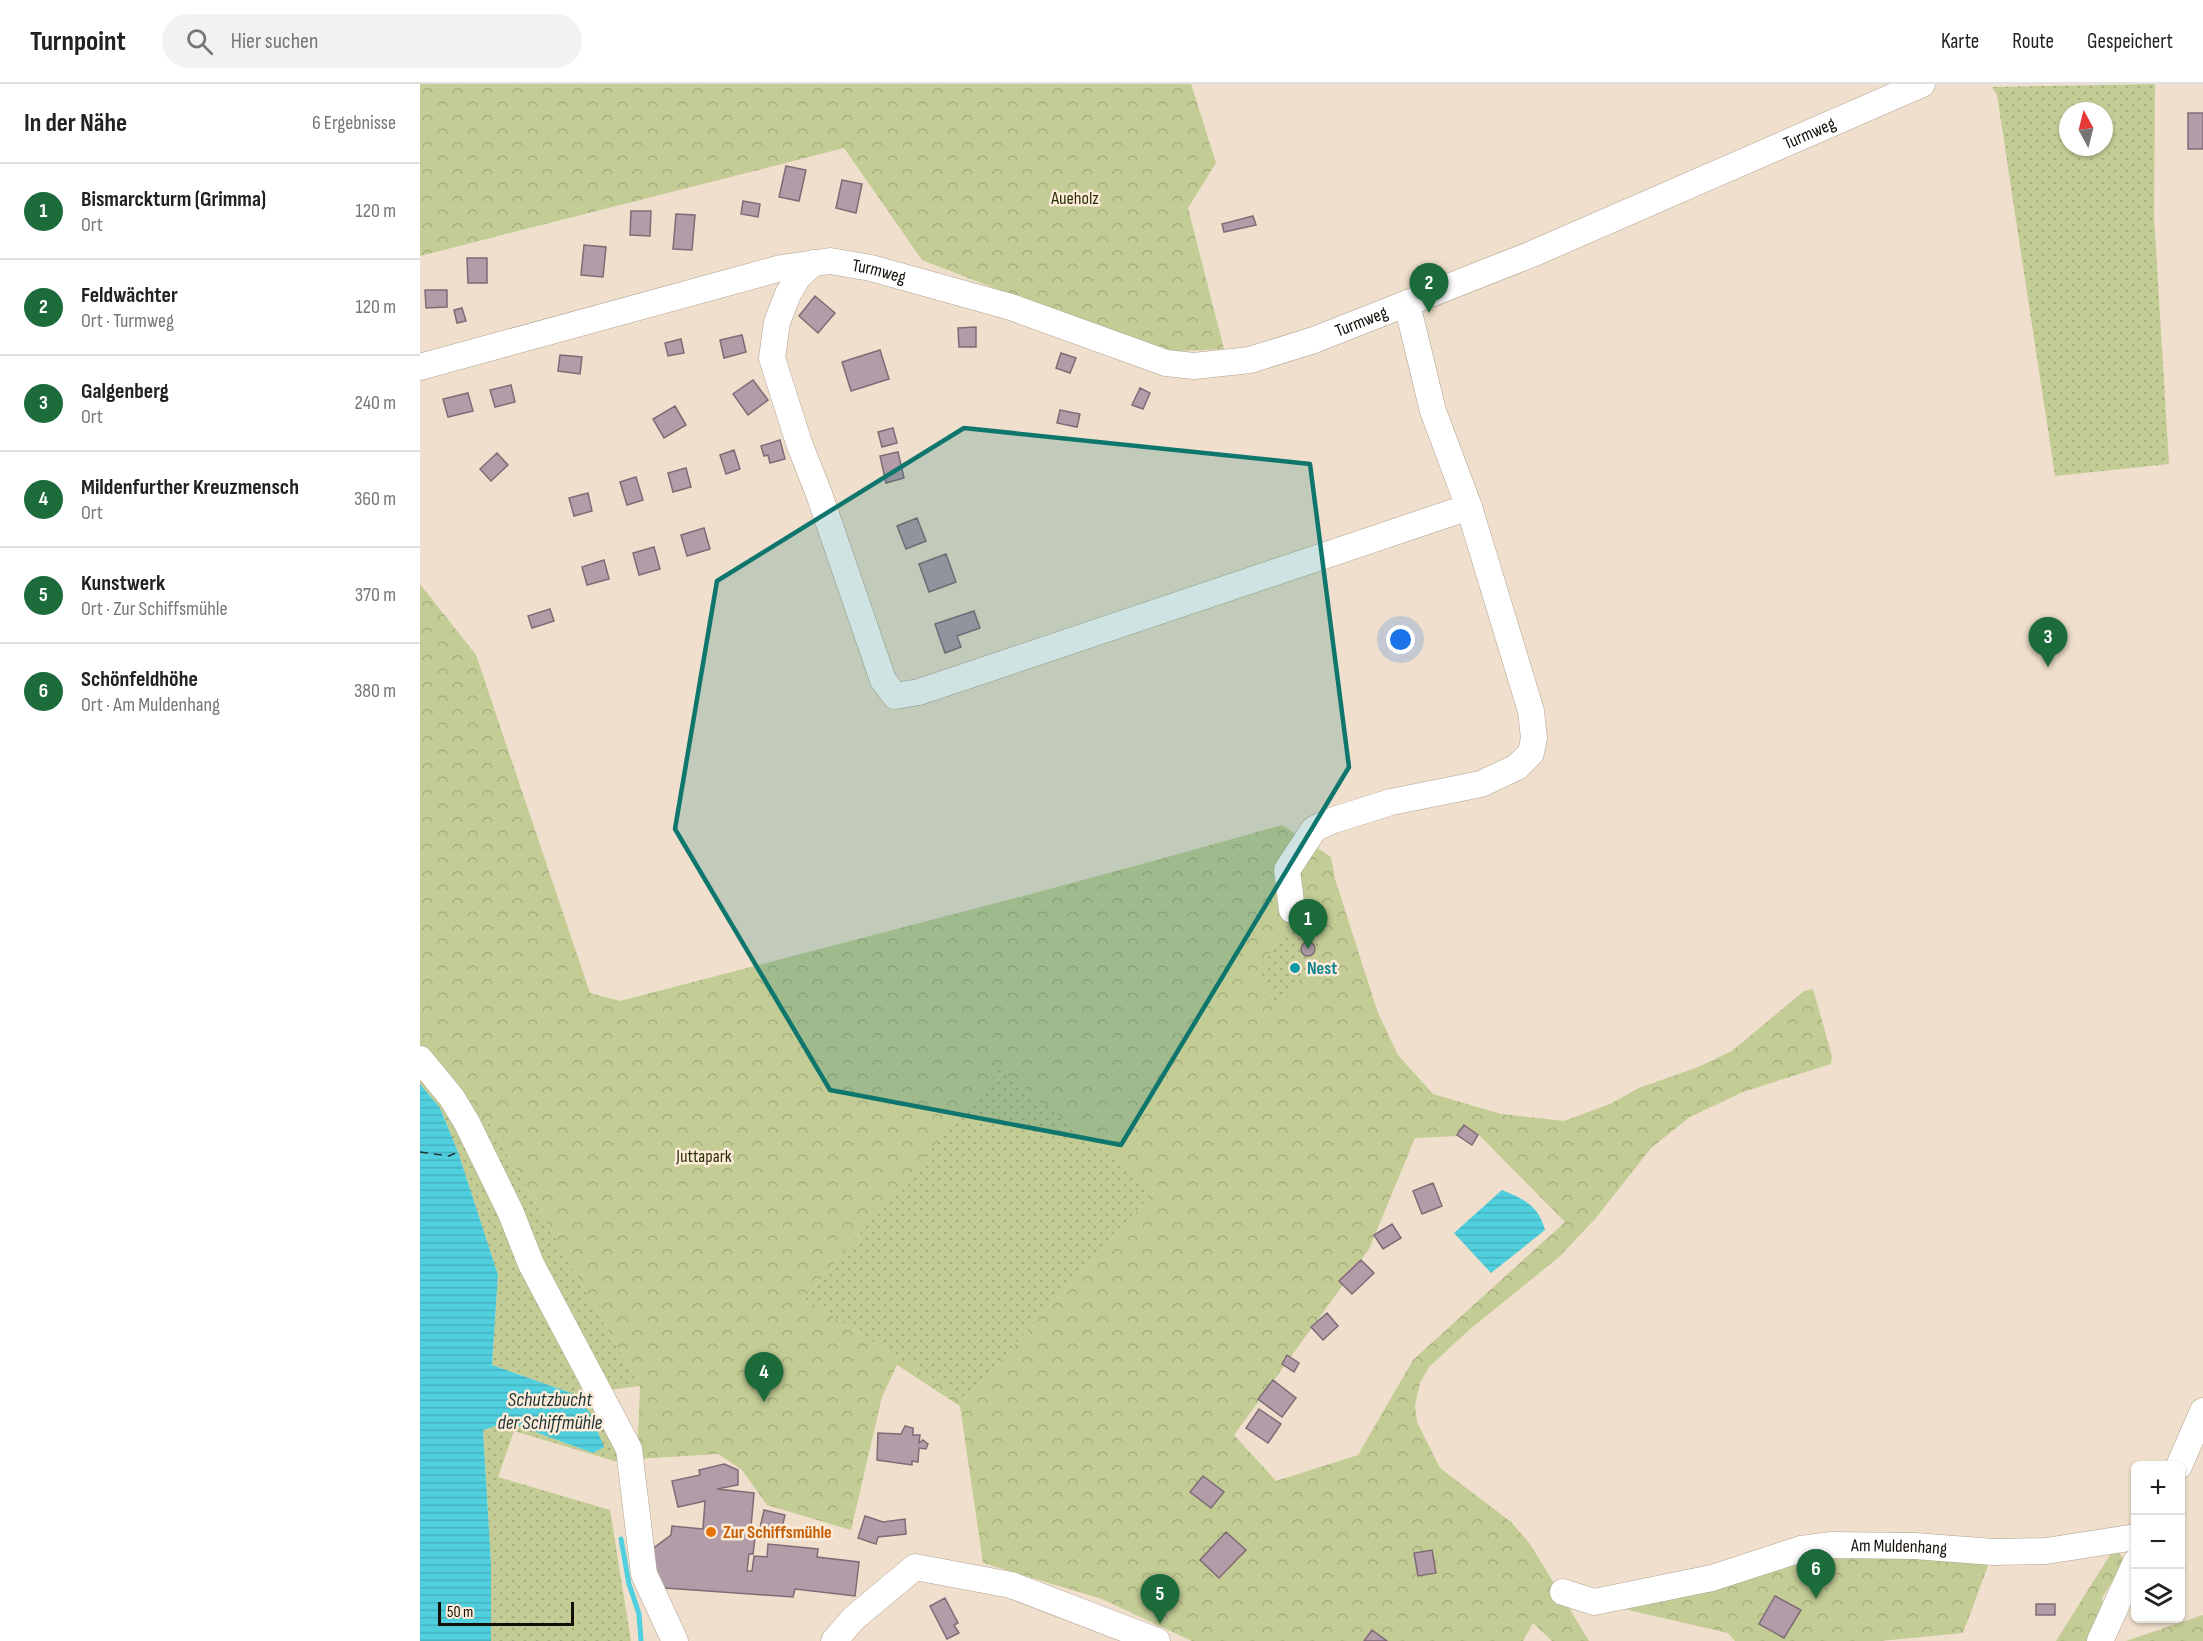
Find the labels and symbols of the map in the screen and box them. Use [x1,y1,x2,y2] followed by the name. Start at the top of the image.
[2059,102,2113,156] north arrow
[1780,113,1839,154] street label: Turmweg
[1050,188,1099,209] park label: Aueholz
[851,254,908,288] street label: Turmweg
[1410,264,1448,313] pin: 2
[1332,302,1391,341] street label: Turmweg
[2028,618,2068,667] pin: 3
[1386,625,1415,654] your location
[1288,900,1328,949] pin: 1
[1307,958,1337,979] place label: Nest
[1288,961,1302,975] marker: Nest
[675,1146,732,1167] park label: Juttapark
[744,1352,784,1402] pin: 4
[498,1388,603,1435] water label: Schutzbucht der Schiffmühle
[723,1522,832,1543] place label: Zur Schiffsmühle
[704,1525,718,1539] marker: Zur Schiffsmühle
[1850,1535,1948,1559] street label: Am Muldenhang
[1796,1550,1836,1599] pin: 6
[1140,1574,1180,1624] pin: 5
[438,1599,574,1626] scale bar

